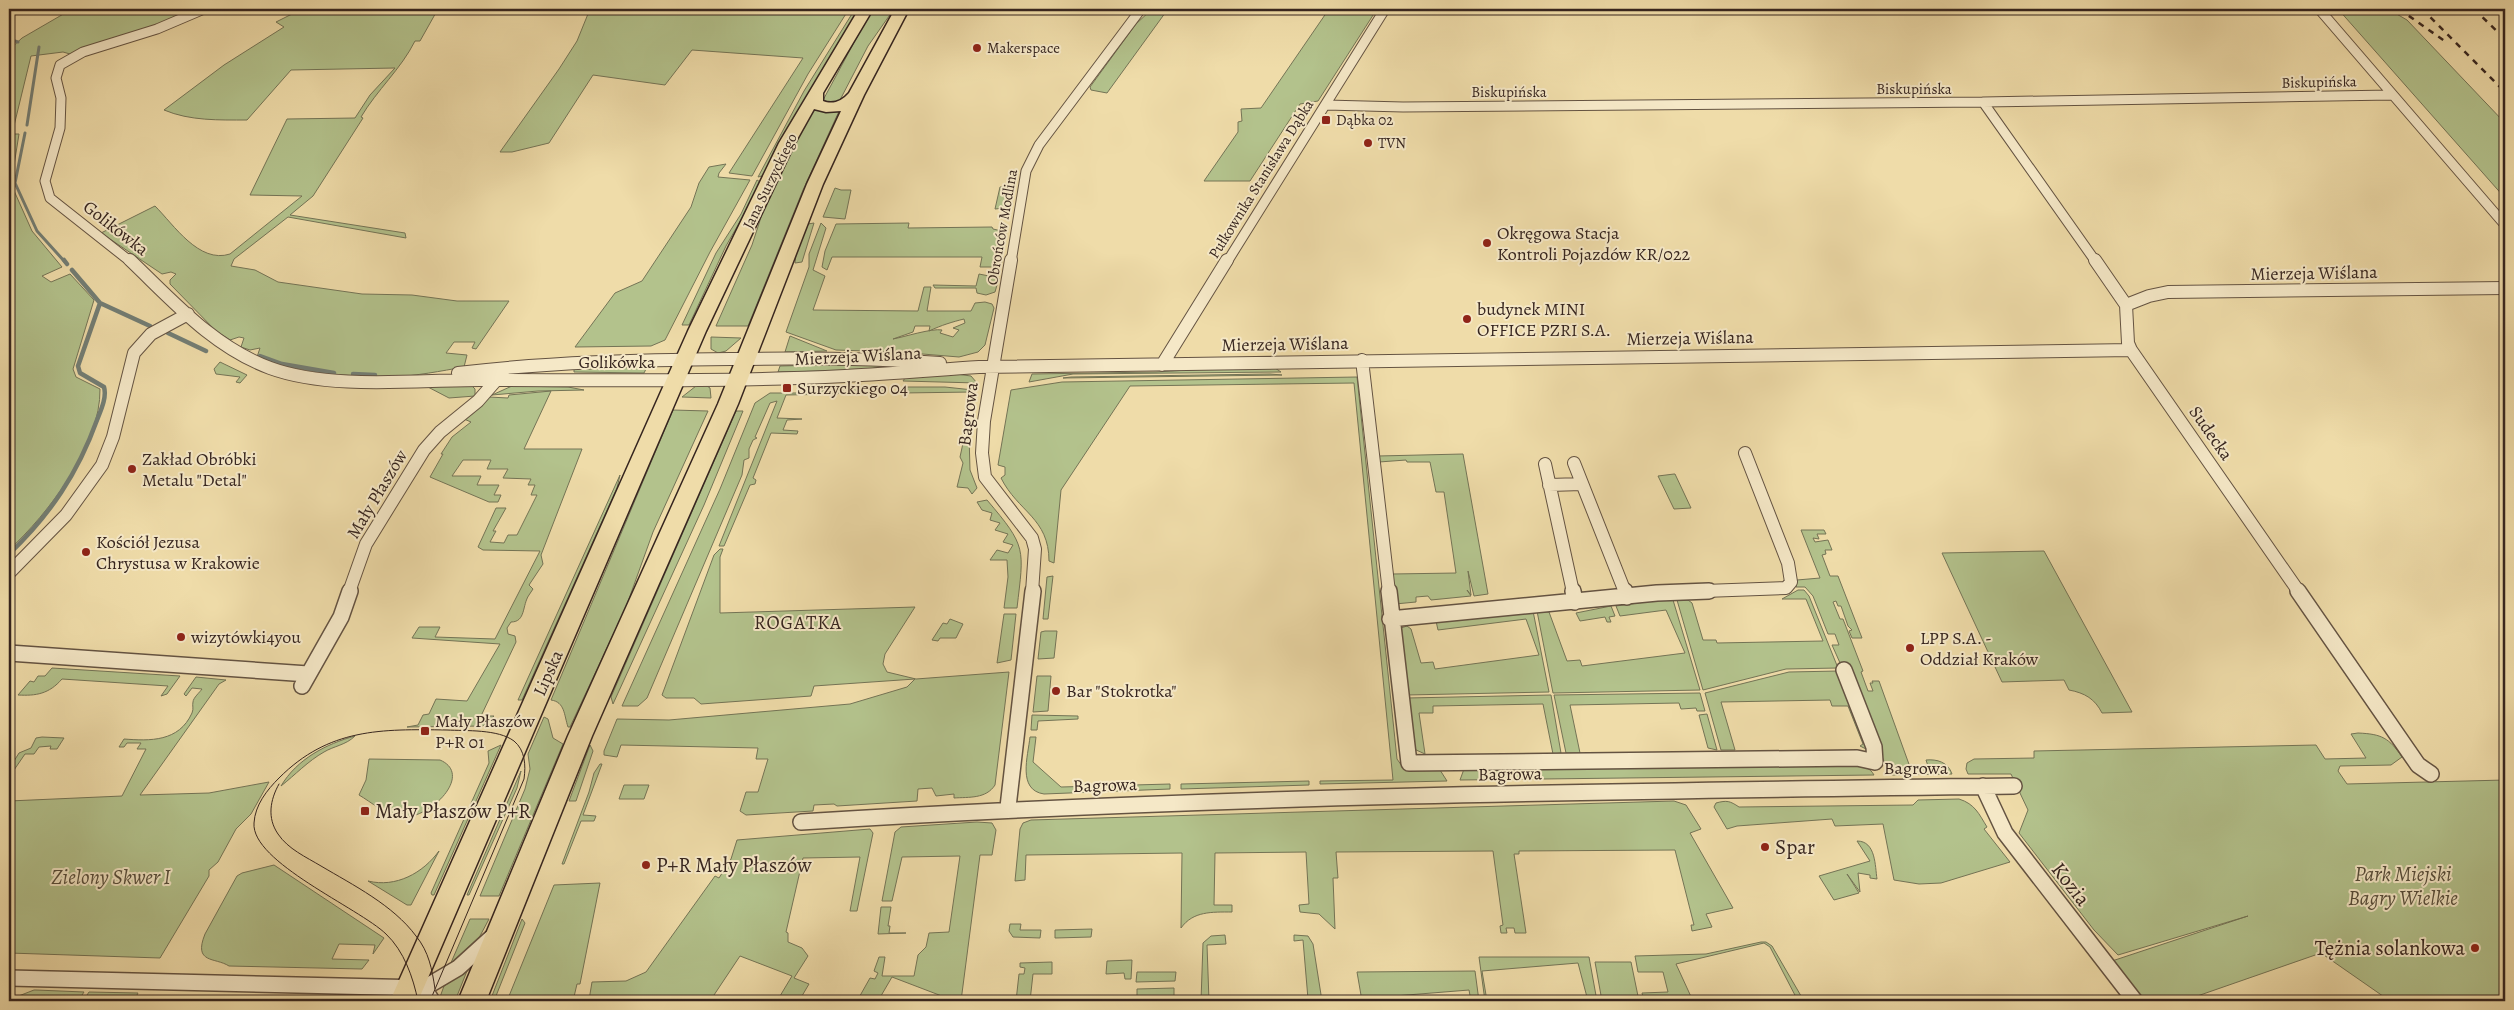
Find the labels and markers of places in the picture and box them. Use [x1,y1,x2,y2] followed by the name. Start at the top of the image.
[987,38,1060,58] place label: Makerspace
[971,42,983,54] marker: Makerspace
[1336,110,1393,130] place label: Dąbka 02
[1320,114,1332,126] marker: Dąbka 02
[1378,133,1406,153] place label: TVN
[1362,137,1374,149] marker: TVN
[1497,221,1690,266] place label: Okręgowa Stacja Kontroli Pojazdów KR/022
[1481,237,1493,249] marker: Okręgowa Stacja Kontroli Pojazdów KR/022
[1477,297,1611,342] place label: budynek MINI OFFICE PZRI S.A.
[1461,313,1473,325] marker: budynek MINI OFFICE PZRI S.A.
[797,376,908,400] place label: Surzyckiego 04
[781,382,793,394] marker: Surzyckiego 04
[142,447,256,492] place label: Zakład Obróbki Metalu "Detal"
[126,463,138,475] marker: Zakład Obróbki Metalu "Detal"
[96,530,260,575] place label: Kościół Jezusa Chrystusa w Krakowie
[80,546,92,558] marker: Kościół Jezusa Chrystusa w Krakowie
[190,625,301,649] place label: wizytówki4you
[1920,626,2039,671] place label: LPP S.A. - Oddział Kraków
[175,631,187,643] marker: wizytówki4you
[1904,642,1916,654] marker: LPP S.A. - Oddział Kraków
[1066,679,1177,703] place label: Bar "Stokrotka"
[1050,685,1062,697] marker: Bar "Stokrotka"
[435,709,535,754] place label: Mały Płaszów P+R 01
[419,725,431,737] marker: Mały Płaszów P+R 01
[375,797,531,825] place label: Mały Płaszów P+R
[359,805,371,817] marker: Mały Płaszów P+R
[1775,833,1815,861] place label: Spar
[1759,841,1771,853] marker: Spar
[656,851,812,879] place label: P+R Mały Płaszów
[640,859,652,871] marker: P+R Mały Płaszów
[2315,934,2465,962] place label: Tężnia solankowa
[2469,942,2481,954] marker: Tężnia solankowa

